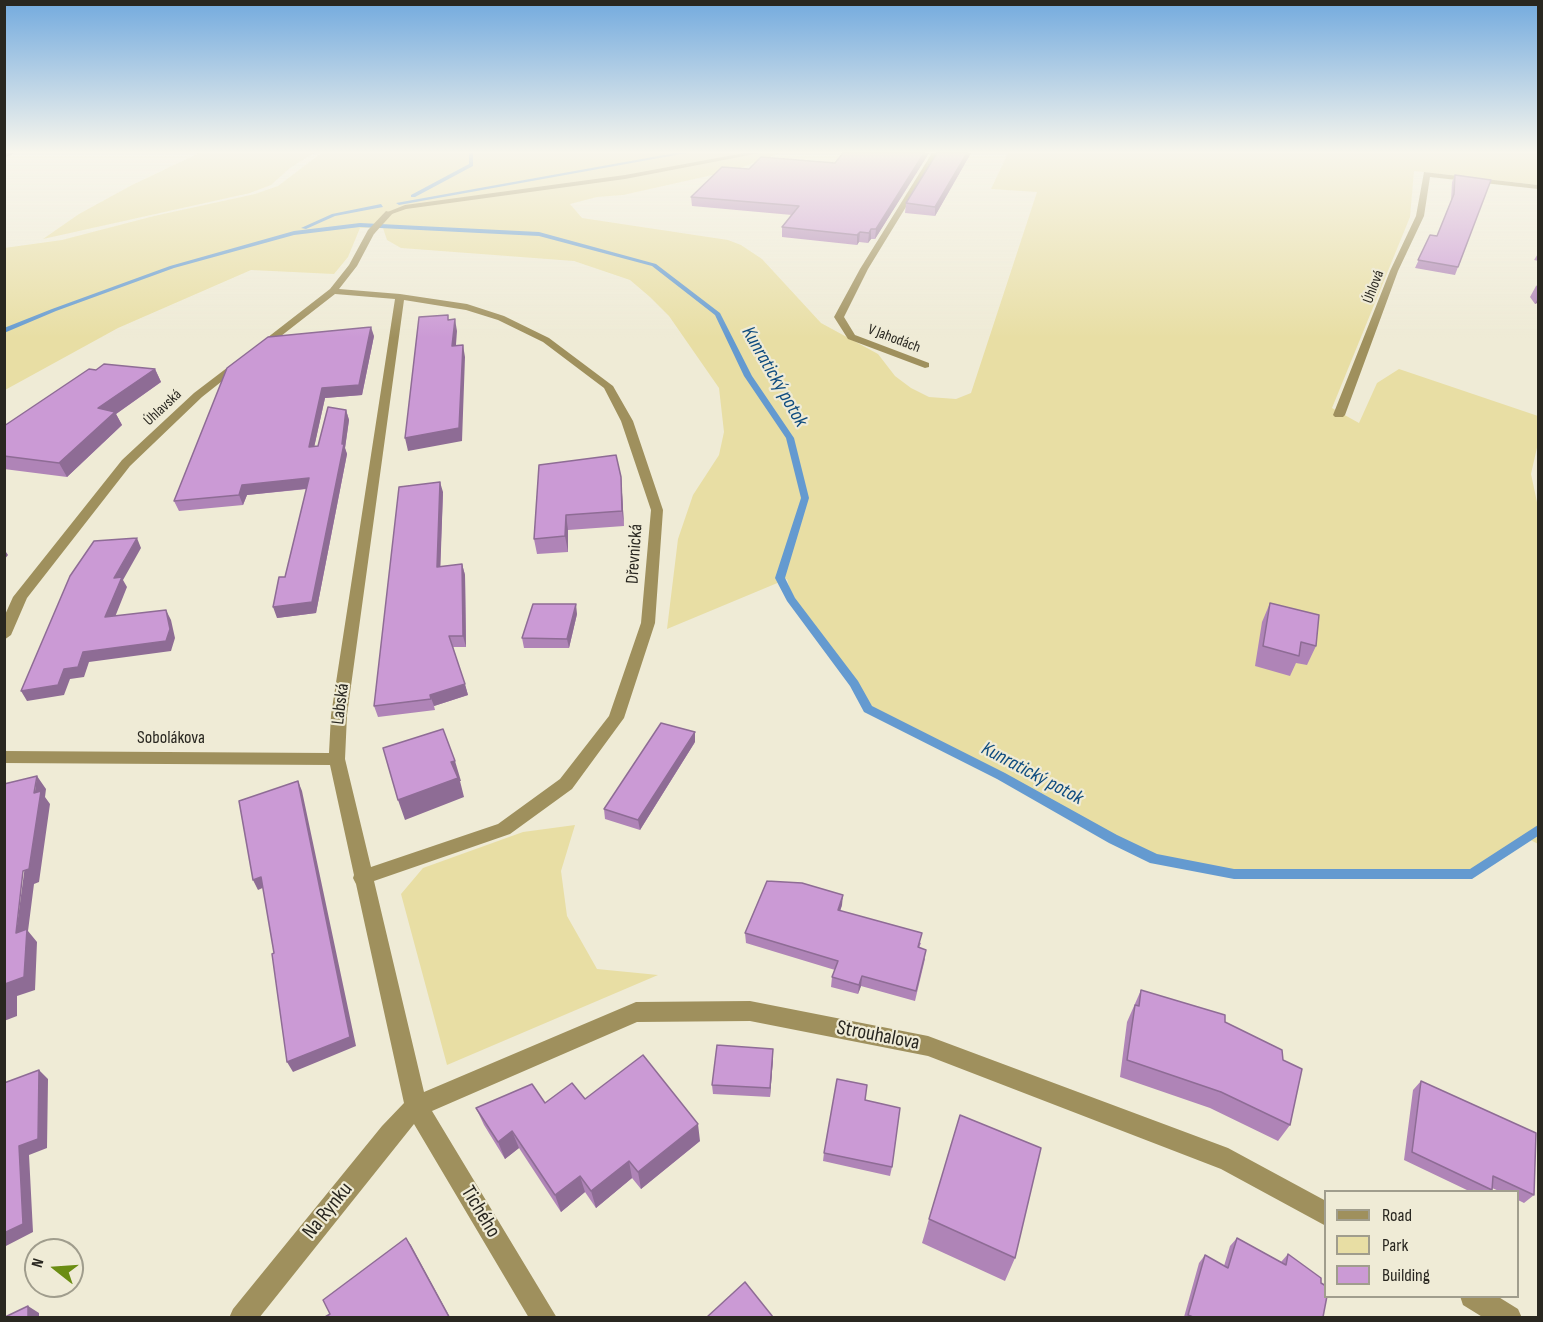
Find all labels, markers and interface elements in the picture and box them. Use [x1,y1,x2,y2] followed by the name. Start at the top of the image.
[1359,268,1389,306] street label: Úhlová
[865,321,923,357] street label: V Jahodách
[736,323,812,431] water label: Kunratický potok
[140,386,186,430] street label: Úhlavská
[622,523,648,585] street label: Dřevnická
[328,682,354,726] street label: Labská
[137,727,205,749] street label: Sobolákova
[977,737,1087,811] water label: Kunratický potok
[834,1016,922,1056] street label: Strouhalova
[298,1178,358,1244] street label: Na Rynku
[455,1182,505,1242] street label: Tichého
[1324,1190,1519,1298] legend
[1382,1205,1412,1226] text: Road
[1382,1235,1408,1256] text: Park
[24,1238,84,1298] north arrow
[28,1256,49,1270] text: N
[1382,1265,1430,1286] text: Building

